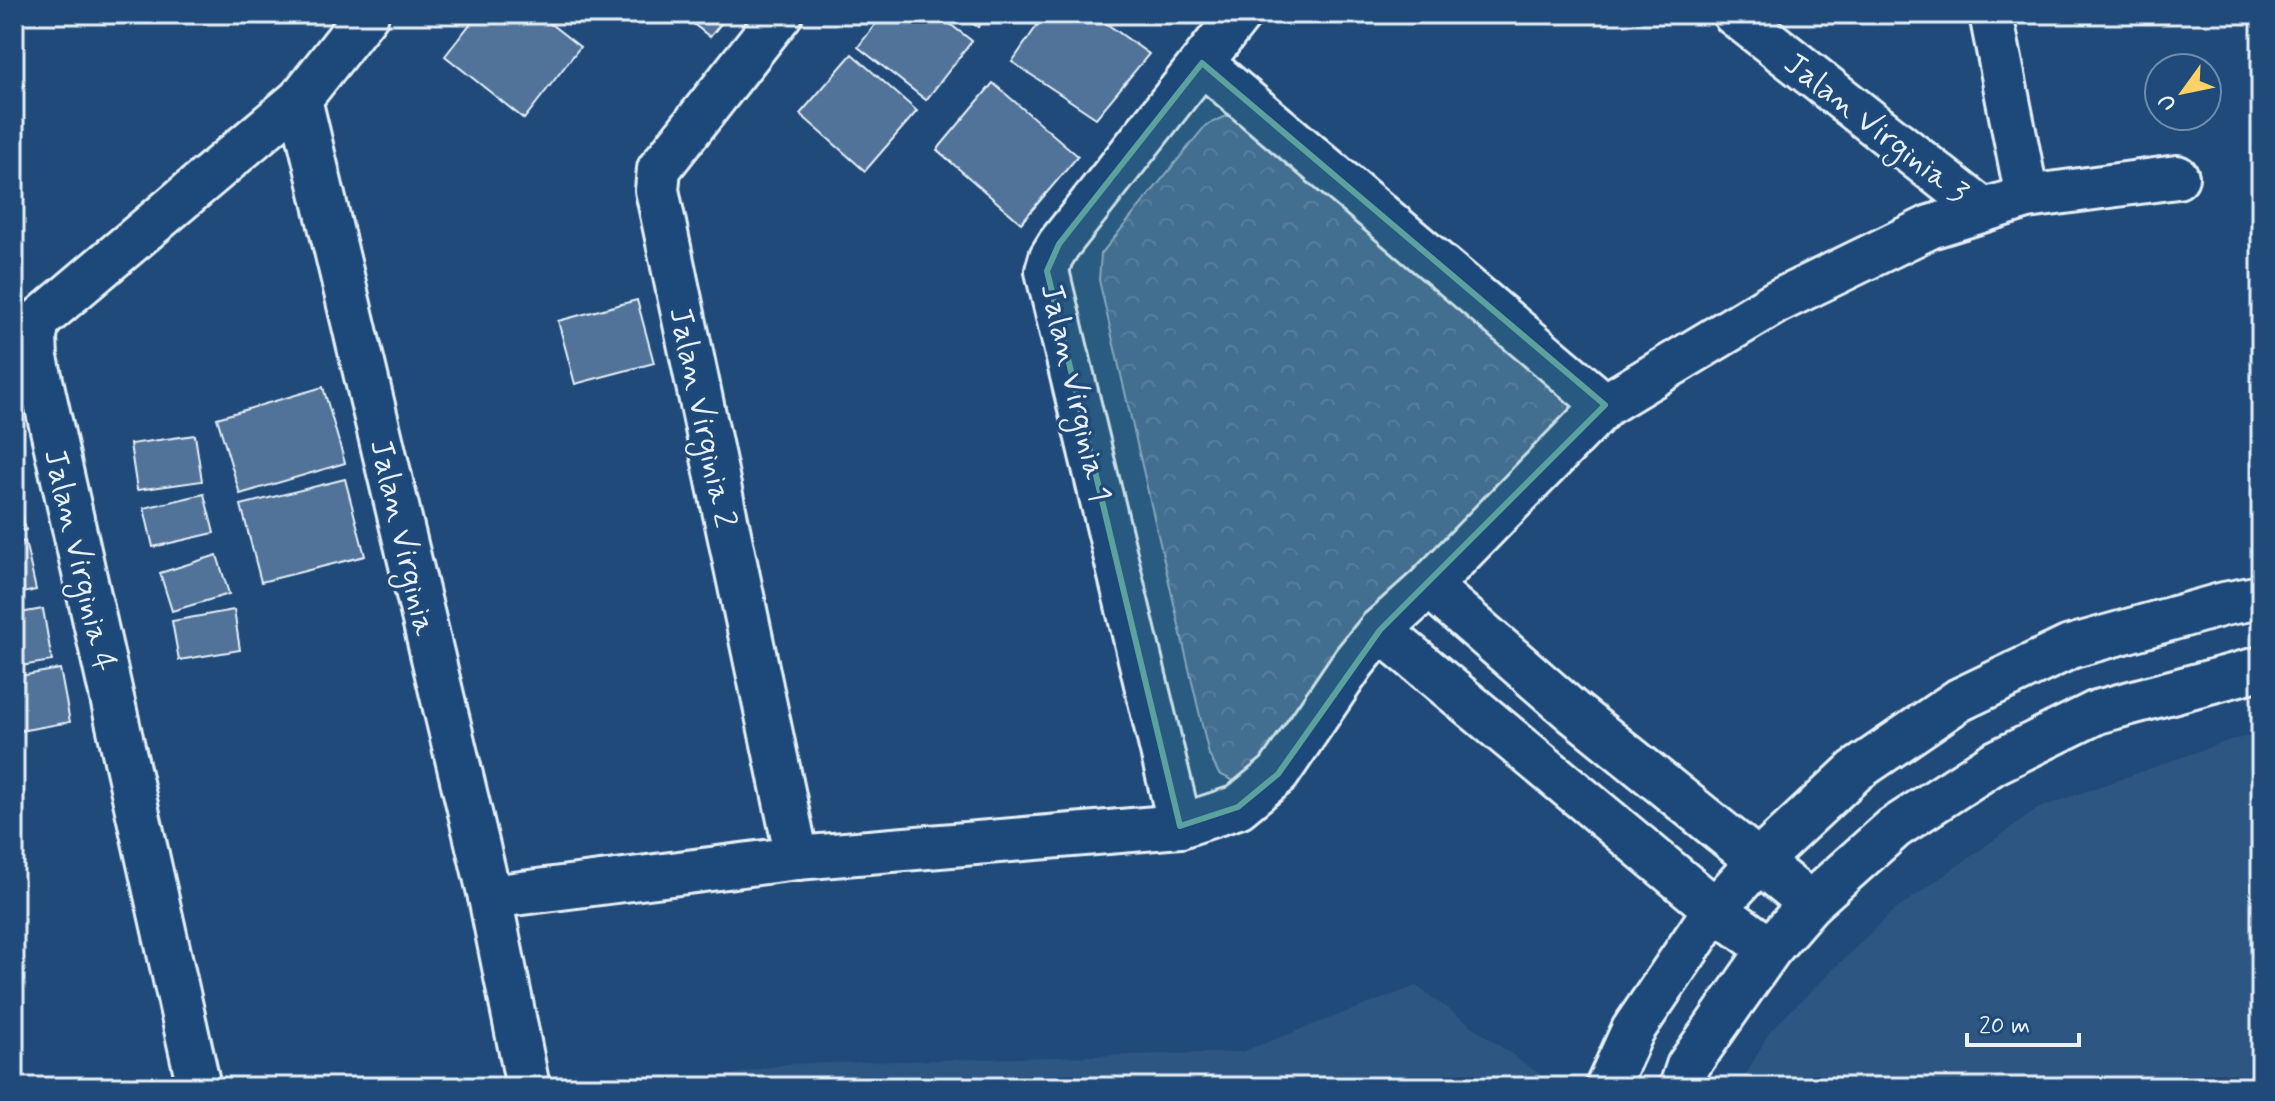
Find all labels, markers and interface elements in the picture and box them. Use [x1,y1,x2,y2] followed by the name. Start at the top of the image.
[1774,43,1977,215] street label: Jalan Virginia 3
[2143,52,2223,132] north arrow
[2152,88,2184,115] text: U
[1028,279,1121,506] street label: Jalan Virginia 1
[656,303,746,532] street label: Jalan Virginia 2
[357,435,445,641] street label: Jalan Virginia
[31,445,125,676] street label: Jalan Virginia 4
[1967,997,2079,1047] scale bar
[1979,1011,2030,1042] text: 20 m

